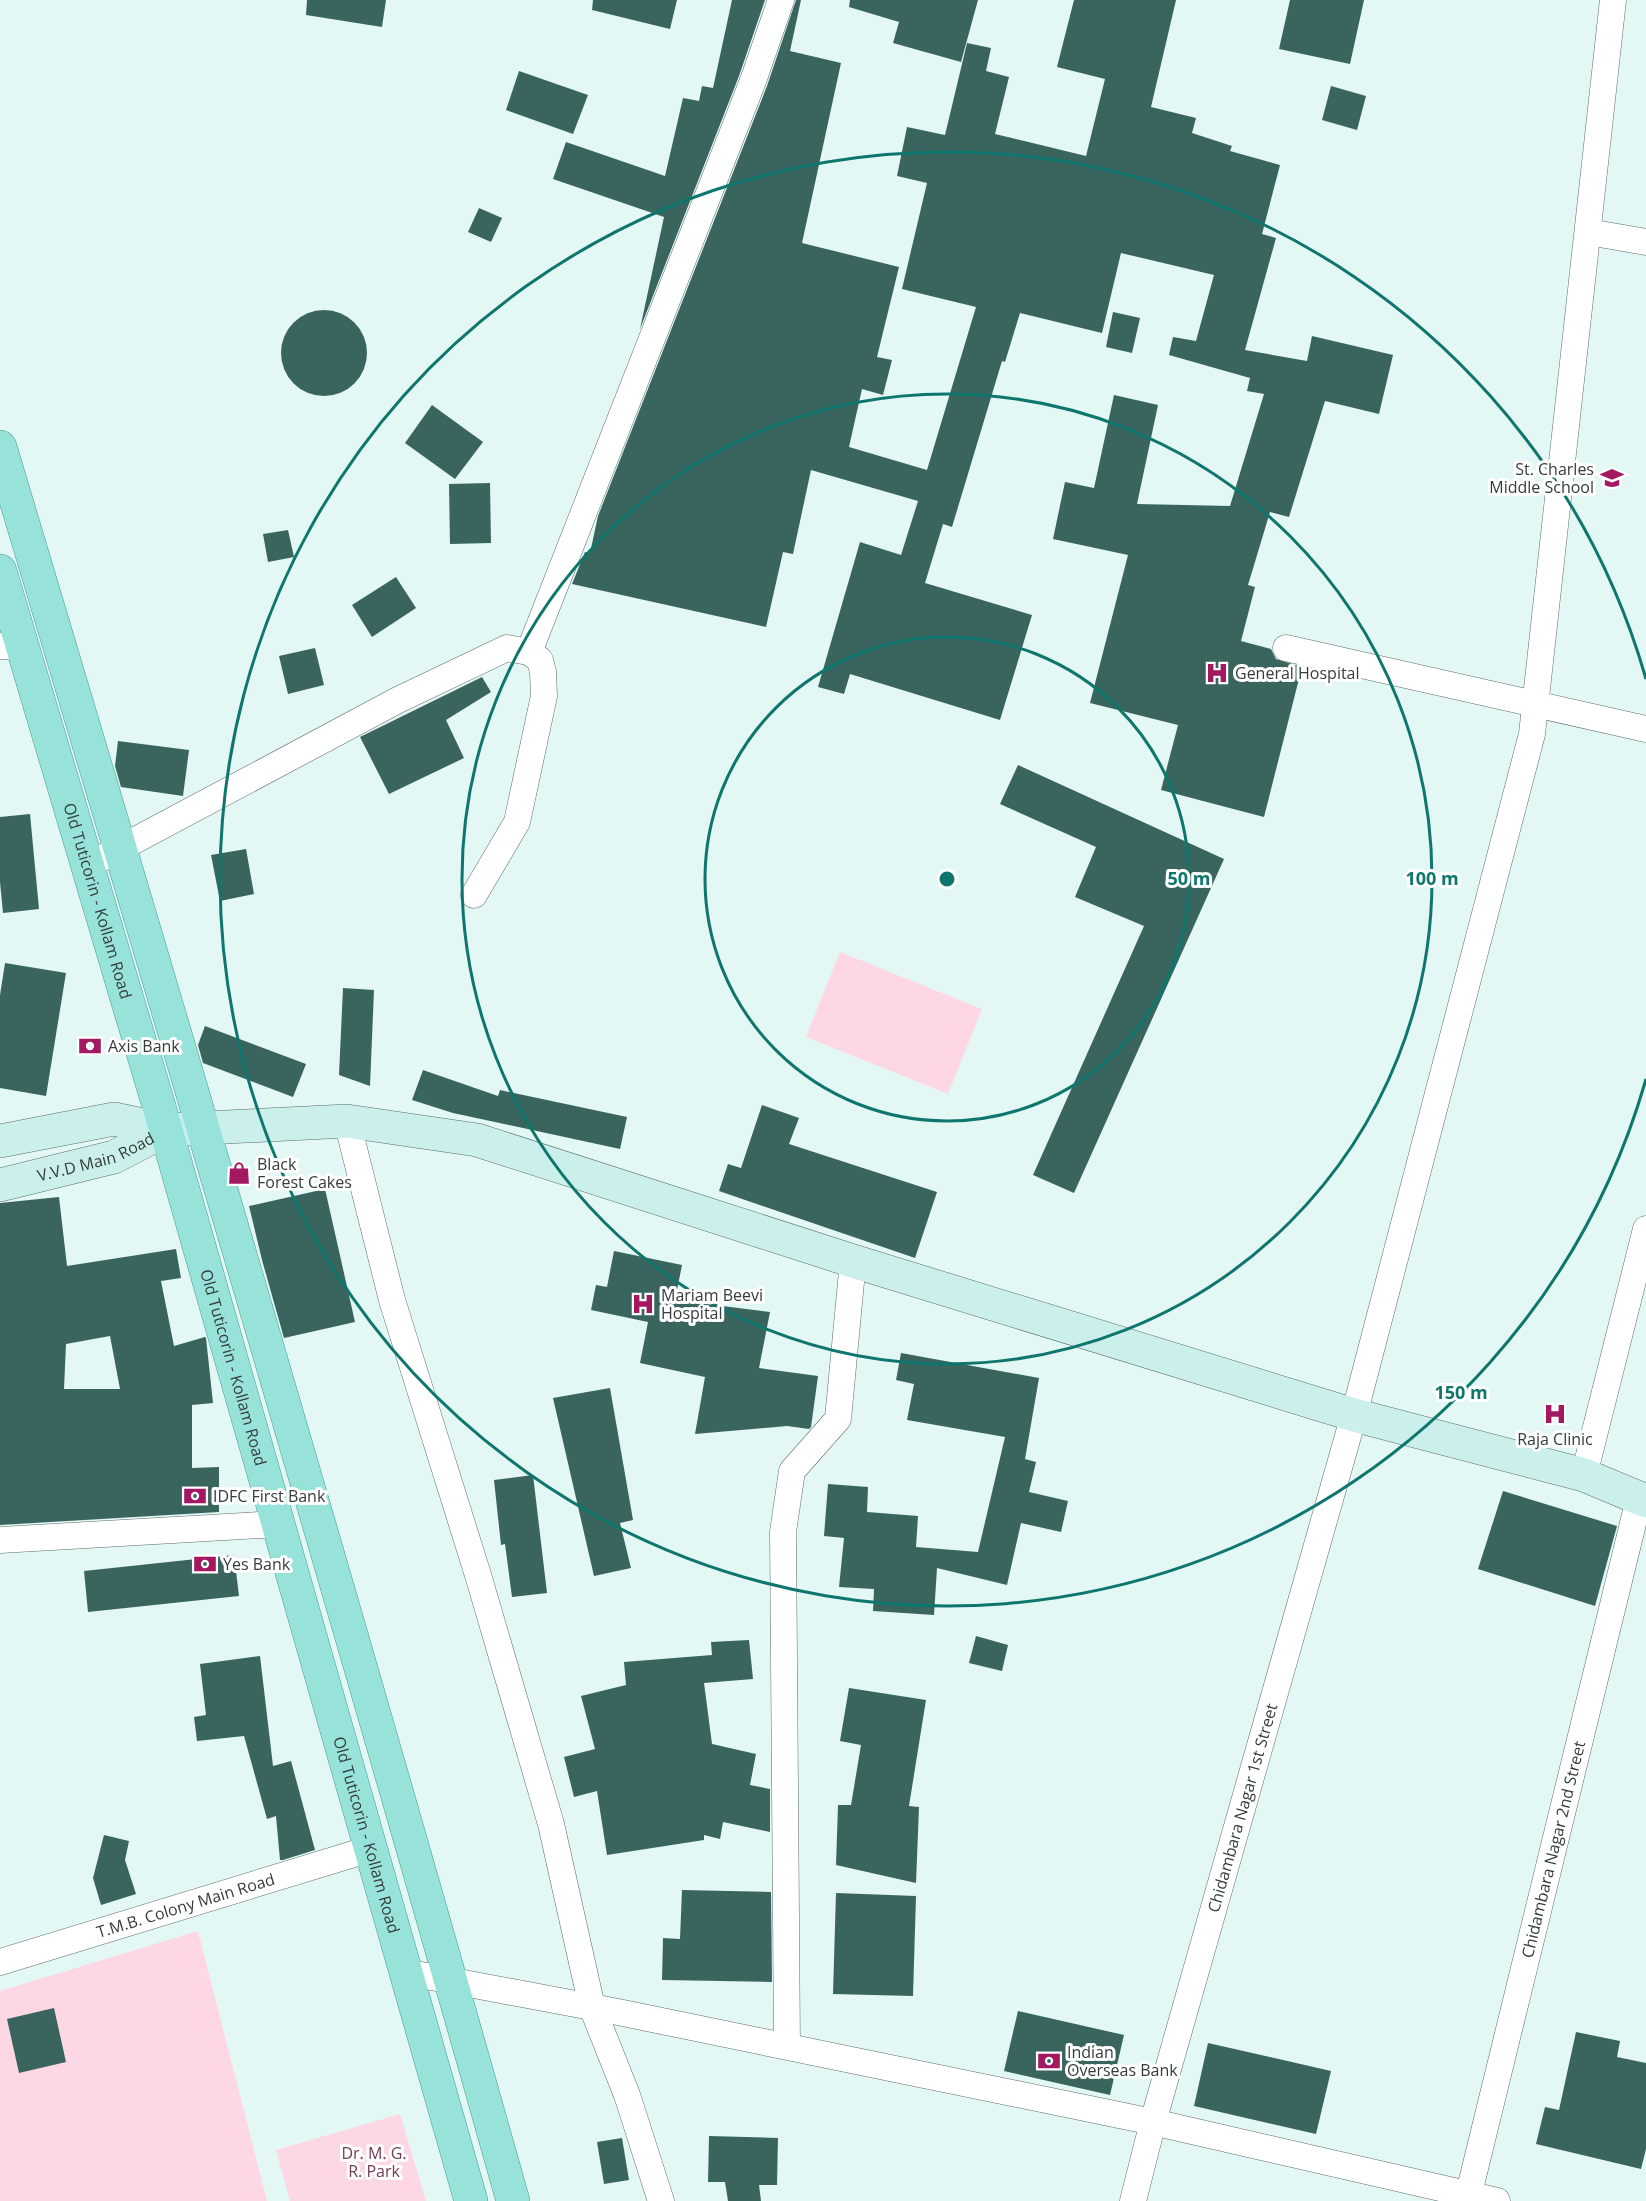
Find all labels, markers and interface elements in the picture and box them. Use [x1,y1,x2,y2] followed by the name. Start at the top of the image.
[1489,458,1594,498] place label: St. Charles Middle School
[1599,465,1625,491] school or university icon: St. Charles Middle School
[1204,660,1230,686] hospital icon: General Hospital
[1235,662,1360,684] place label: General Hospital
[58,800,137,1001] street label: Old Tuticorin - Kollam Road
[1168,866,1210,890] text: 50 m
[1405,866,1459,890] text: 100 m
[937,869,957,889] centre of rings
[77,1033,103,1059] bank icon: Axis Bank
[108,1035,180,1057] place label: Axis Bank
[35,1127,158,1186] street label: V.V.D Main Road
[257,1153,352,1193] place label: Black Forest Cakes
[226,1160,252,1186] shop icon: Black Forest Cakes
[195,1267,272,1468] street label: Old Tuticorin - Kollam Road
[661,1284,763,1324] place label: Mariam Beevi Hospital
[630,1291,656,1317] hospital icon: Mariam Beevi Hospital
[1434,1380,1488,1404] text: 150 m
[1542,1401,1568,1427] hospital icon: Raja Clinic
[1517,1428,1593,1450] place label: Raja Clinic
[182,1483,208,1509] bank icon: IDFC First Bank
[213,1485,326,1507] place label: IDFC First Bank
[192,1551,218,1577] bank icon: Yes Bank
[223,1553,291,1575] place label: Yes Bank
[1202,1701,1283,1915] street label: Chidambara Nagar 1st Street
[328,1734,405,1936] street label: Old Tuticorin - Kollam Road
[1516,1738,1590,1960] street label: Chidambara Nagar 2nd Street
[94,1868,277,1943] street label: T.M.B. Colony Main Road
[1067,2041,1178,2081] place label: Indian Overseas Bank
[1036,2048,1062,2074] bank icon: Indian Overseas Bank
[341,2142,407,2182] park label: Dr. M. G. R. Park

